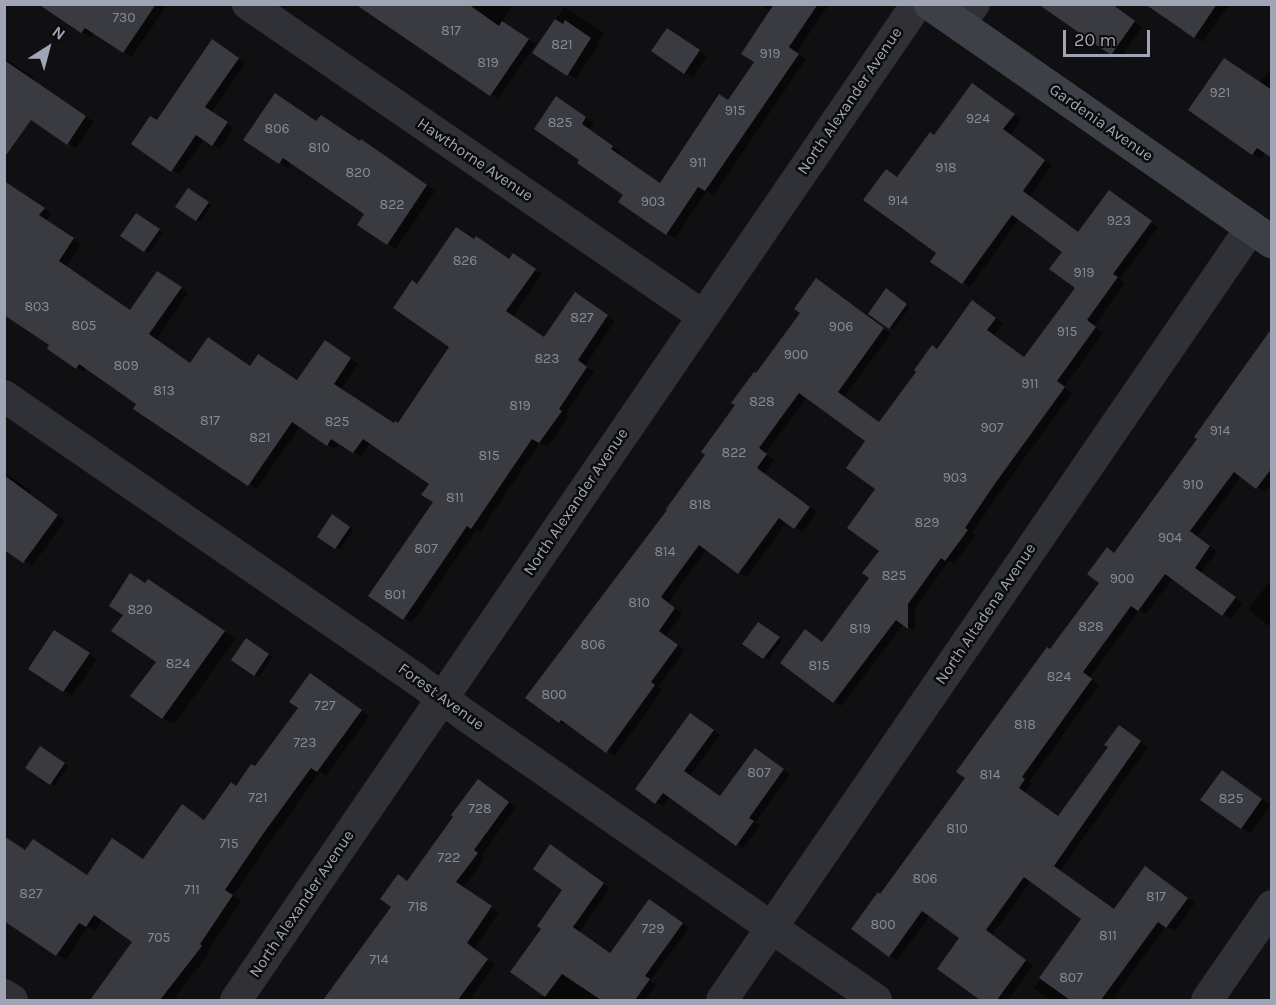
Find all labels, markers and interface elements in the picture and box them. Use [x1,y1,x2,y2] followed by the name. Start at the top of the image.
[112,10,136,26] house number: 730
[18,18,78,78] north arrow
[1066,18,1153,56] scale bar
[49,22,69,44] text: N
[441,23,461,39] house number: 817
[794,24,906,178] street label: North Alexander Avenue
[1074,29,1116,51] text: 20 m
[551,37,573,53] house number: 821
[760,46,780,62] house number: 919
[477,55,499,71] house number: 819
[1045,80,1157,166] street label: Gardenia Avenue
[1210,85,1230,101] house number: 921
[725,103,745,119] house number: 915
[966,111,990,127] house number: 924
[413,114,537,206] street label: Hawthorne Avenue
[548,115,572,131] house number: 825
[265,121,289,137] house number: 806
[308,140,330,156] house number: 810
[689,155,707,171] house number: 911
[935,160,957,176] house number: 918
[345,165,371,181] house number: 820
[888,193,908,209] house number: 914
[641,194,665,210] house number: 903
[380,197,404,213] house number: 822
[1107,213,1131,229] house number: 923
[453,253,477,269] house number: 826
[1074,265,1094,281] house number: 919
[24,299,50,315] house number: 803
[570,310,594,326] house number: 827
[72,318,96,334] house number: 805
[829,319,853,335] house number: 906
[1057,324,1077,340] house number: 915
[784,347,808,363] house number: 900
[535,351,559,367] house number: 823
[113,358,139,374] house number: 809
[1021,376,1039,392] house number: 911
[153,383,175,399] house number: 813
[749,394,775,410] house number: 828
[509,398,531,414] house number: 819
[200,413,220,429] house number: 817
[325,414,349,430] house number: 825
[980,420,1004,436] house number: 907
[1210,423,1230,439] house number: 914
[520,425,632,579] street label: North Alexander Avenue
[249,430,271,446] house number: 821
[722,445,746,461] house number: 822
[478,448,500,464] house number: 815
[943,470,967,486] house number: 903
[1182,477,1204,493] house number: 910
[446,490,464,506] house number: 811
[689,497,711,513] house number: 818
[915,515,939,531] house number: 829
[1158,530,1182,546] house number: 904
[932,540,1040,688] street label: North Altadena Avenue
[414,541,438,557] house number: 807
[654,544,676,560] house number: 814
[882,568,906,584] house number: 825
[1110,571,1134,587] house number: 900
[384,587,406,603] house number: 801
[628,595,650,611] house number: 810
[127,602,153,618] house number: 820
[1078,619,1104,635] house number: 828
[849,621,871,637] house number: 819
[581,637,605,653] house number: 806
[166,656,190,672] house number: 824
[808,658,830,674] house number: 815
[394,659,488,735] street label: Forest Avenue
[1047,669,1071,685] house number: 824
[541,687,567,703] house number: 800
[314,698,336,714] house number: 727
[1014,717,1036,733] house number: 818
[294,735,316,751] house number: 723
[747,765,771,781] house number: 807
[979,767,1001,783] house number: 814
[248,790,268,806] house number: 721
[1219,791,1243,807] house number: 825
[468,801,492,817] house number: 728
[946,821,968,837] house number: 810
[246,827,358,981] street label: North Alexander Avenue
[219,836,239,852] house number: 715
[438,850,460,866] house number: 722
[913,871,937,887] house number: 806
[184,882,200,898] house number: 711
[19,886,43,902] house number: 827
[1146,889,1166,905] house number: 817
[408,899,428,915] house number: 718
[870,917,896,933] house number: 800
[642,921,664,937] house number: 729
[1099,928,1117,944] house number: 811
[148,930,170,946] house number: 705
[369,952,389,968] house number: 714
[1059,970,1083,986] house number: 807

